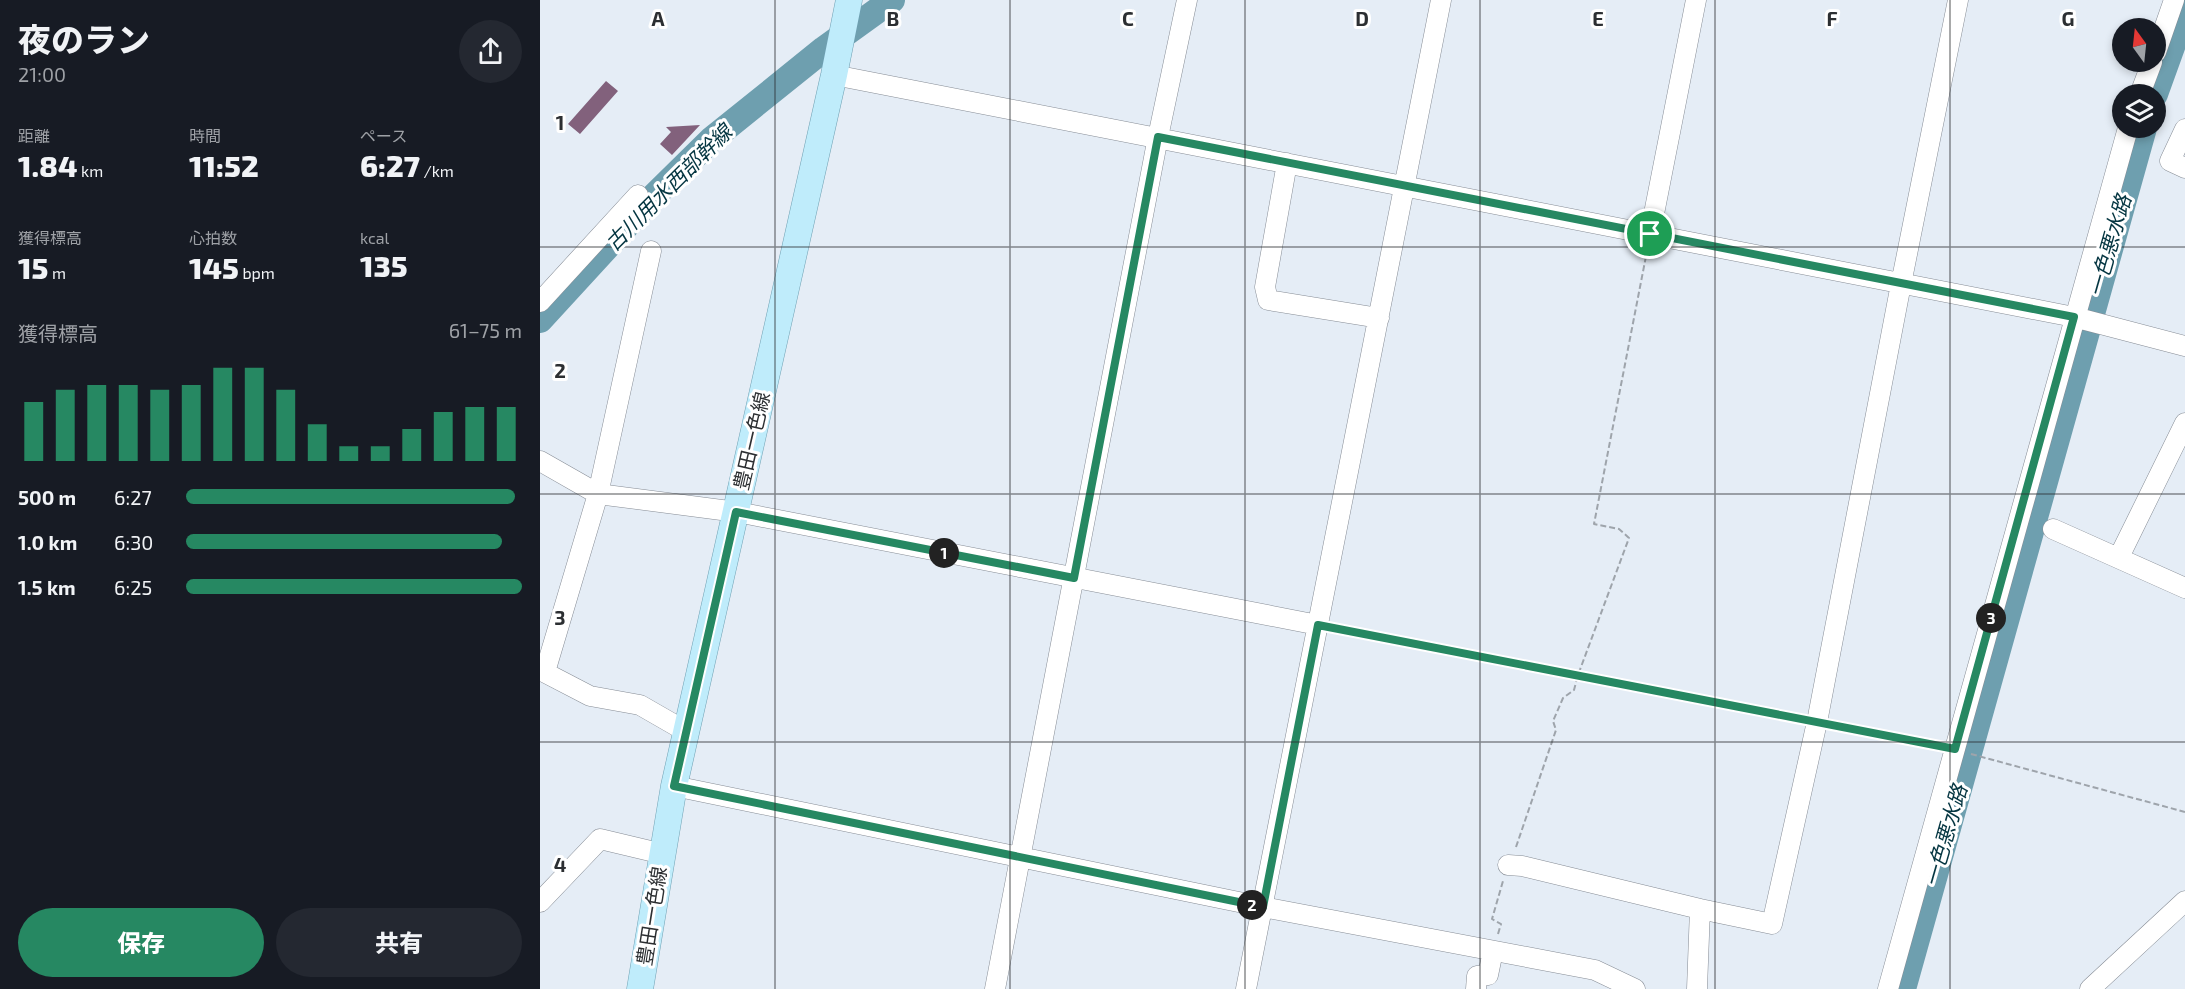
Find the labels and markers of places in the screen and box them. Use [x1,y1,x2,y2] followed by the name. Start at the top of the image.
[1624,208,1675,259] pin
[929,538,959,568] pin: 1
[1976,603,2006,633] pin: 3
[1237,890,1267,920] pin: 2

